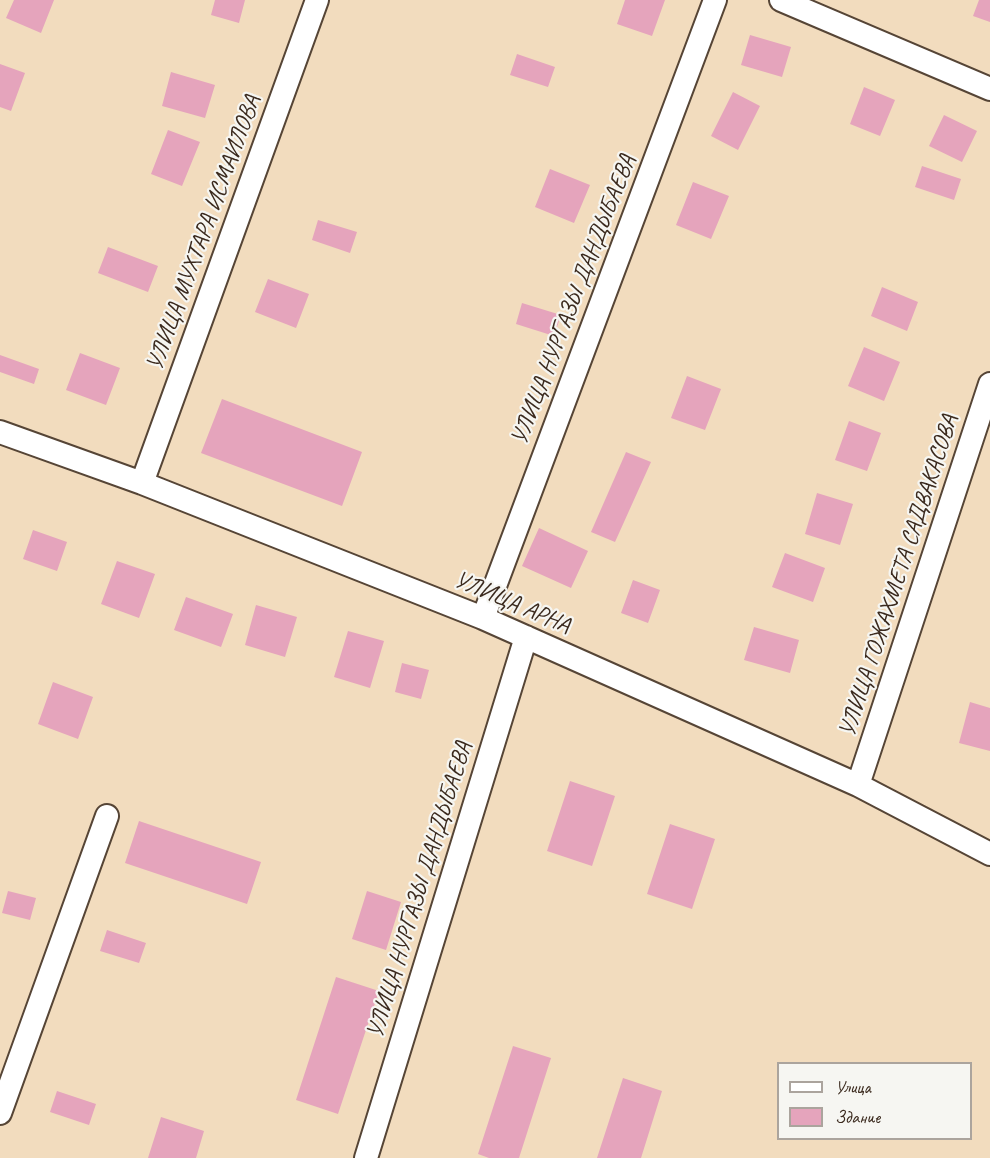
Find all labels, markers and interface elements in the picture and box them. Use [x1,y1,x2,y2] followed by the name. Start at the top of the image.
[141,92,267,374] street label: УЛИЦА МУХТАРА ИСМАИЛОВА
[505,151,643,449] street label: УЛИЦА НУРГАЗЫ ДАНДЫБАЕВА
[833,411,965,741] street label: УЛИЦА ГОЖАХМЕТА САДВАКАСОВА
[449,566,575,640] street label: УЛИЦА АРНА
[361,738,479,1042] street label: УЛИЦА НУРГАЗЫ ДАНДЫБАЕВА
[777,1062,972,1140] legend
[835,1076,871,1098] text: Улица
[835,1106,880,1128] text: Здание

